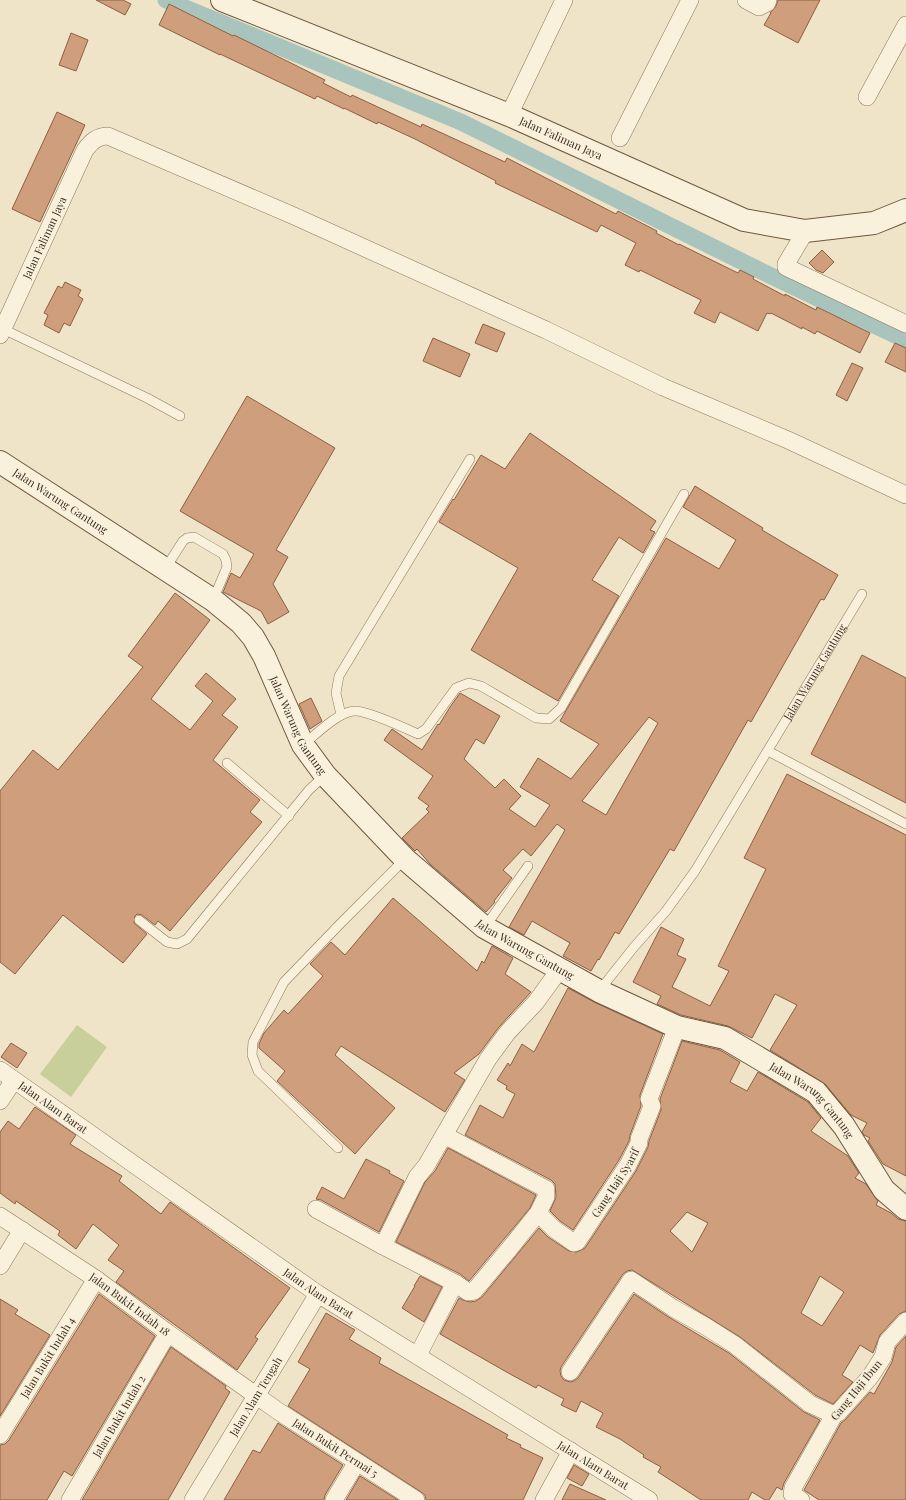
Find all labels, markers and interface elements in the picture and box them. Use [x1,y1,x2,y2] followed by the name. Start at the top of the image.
[516,112,605,163] street label: Jalan Faliman Jaya
[18,193,70,282] street label: Jalan Faliman Jaya
[10,464,111,537] street label: Jalan Warung Gantung
[779,621,849,724] street label: Jalan Warung Gantung
[266,673,331,778] street label: Jalan Warung Gantung
[473,915,577,983] street label: Jalan Warung Gantung
[766,1058,858,1141] street label: Jalan Warung Gantung
[15,1077,91,1137] street label: Jalan Alam Barat
[587,1144,643,1220] street label: Gang Haji Syarif
[280,1264,357,1321] street label: Jalan Alam Barat
[86,1268,174,1339] street label: Jalan Bukit Indah 18
[16,1313,78,1401] street label: Jalan Bukit Indah 4
[225,1353,285,1440] street label: Jalan Alam Tengah
[827,1356,885,1423] street label: Gang Haji Ibun
[88,1372,149,1461] street label: Jalan Bukit Indah 2
[289,1414,381,1481] street label: Jalan Bukit Permai 5
[554,1436,632,1493] street label: Jalan Alam Barat

